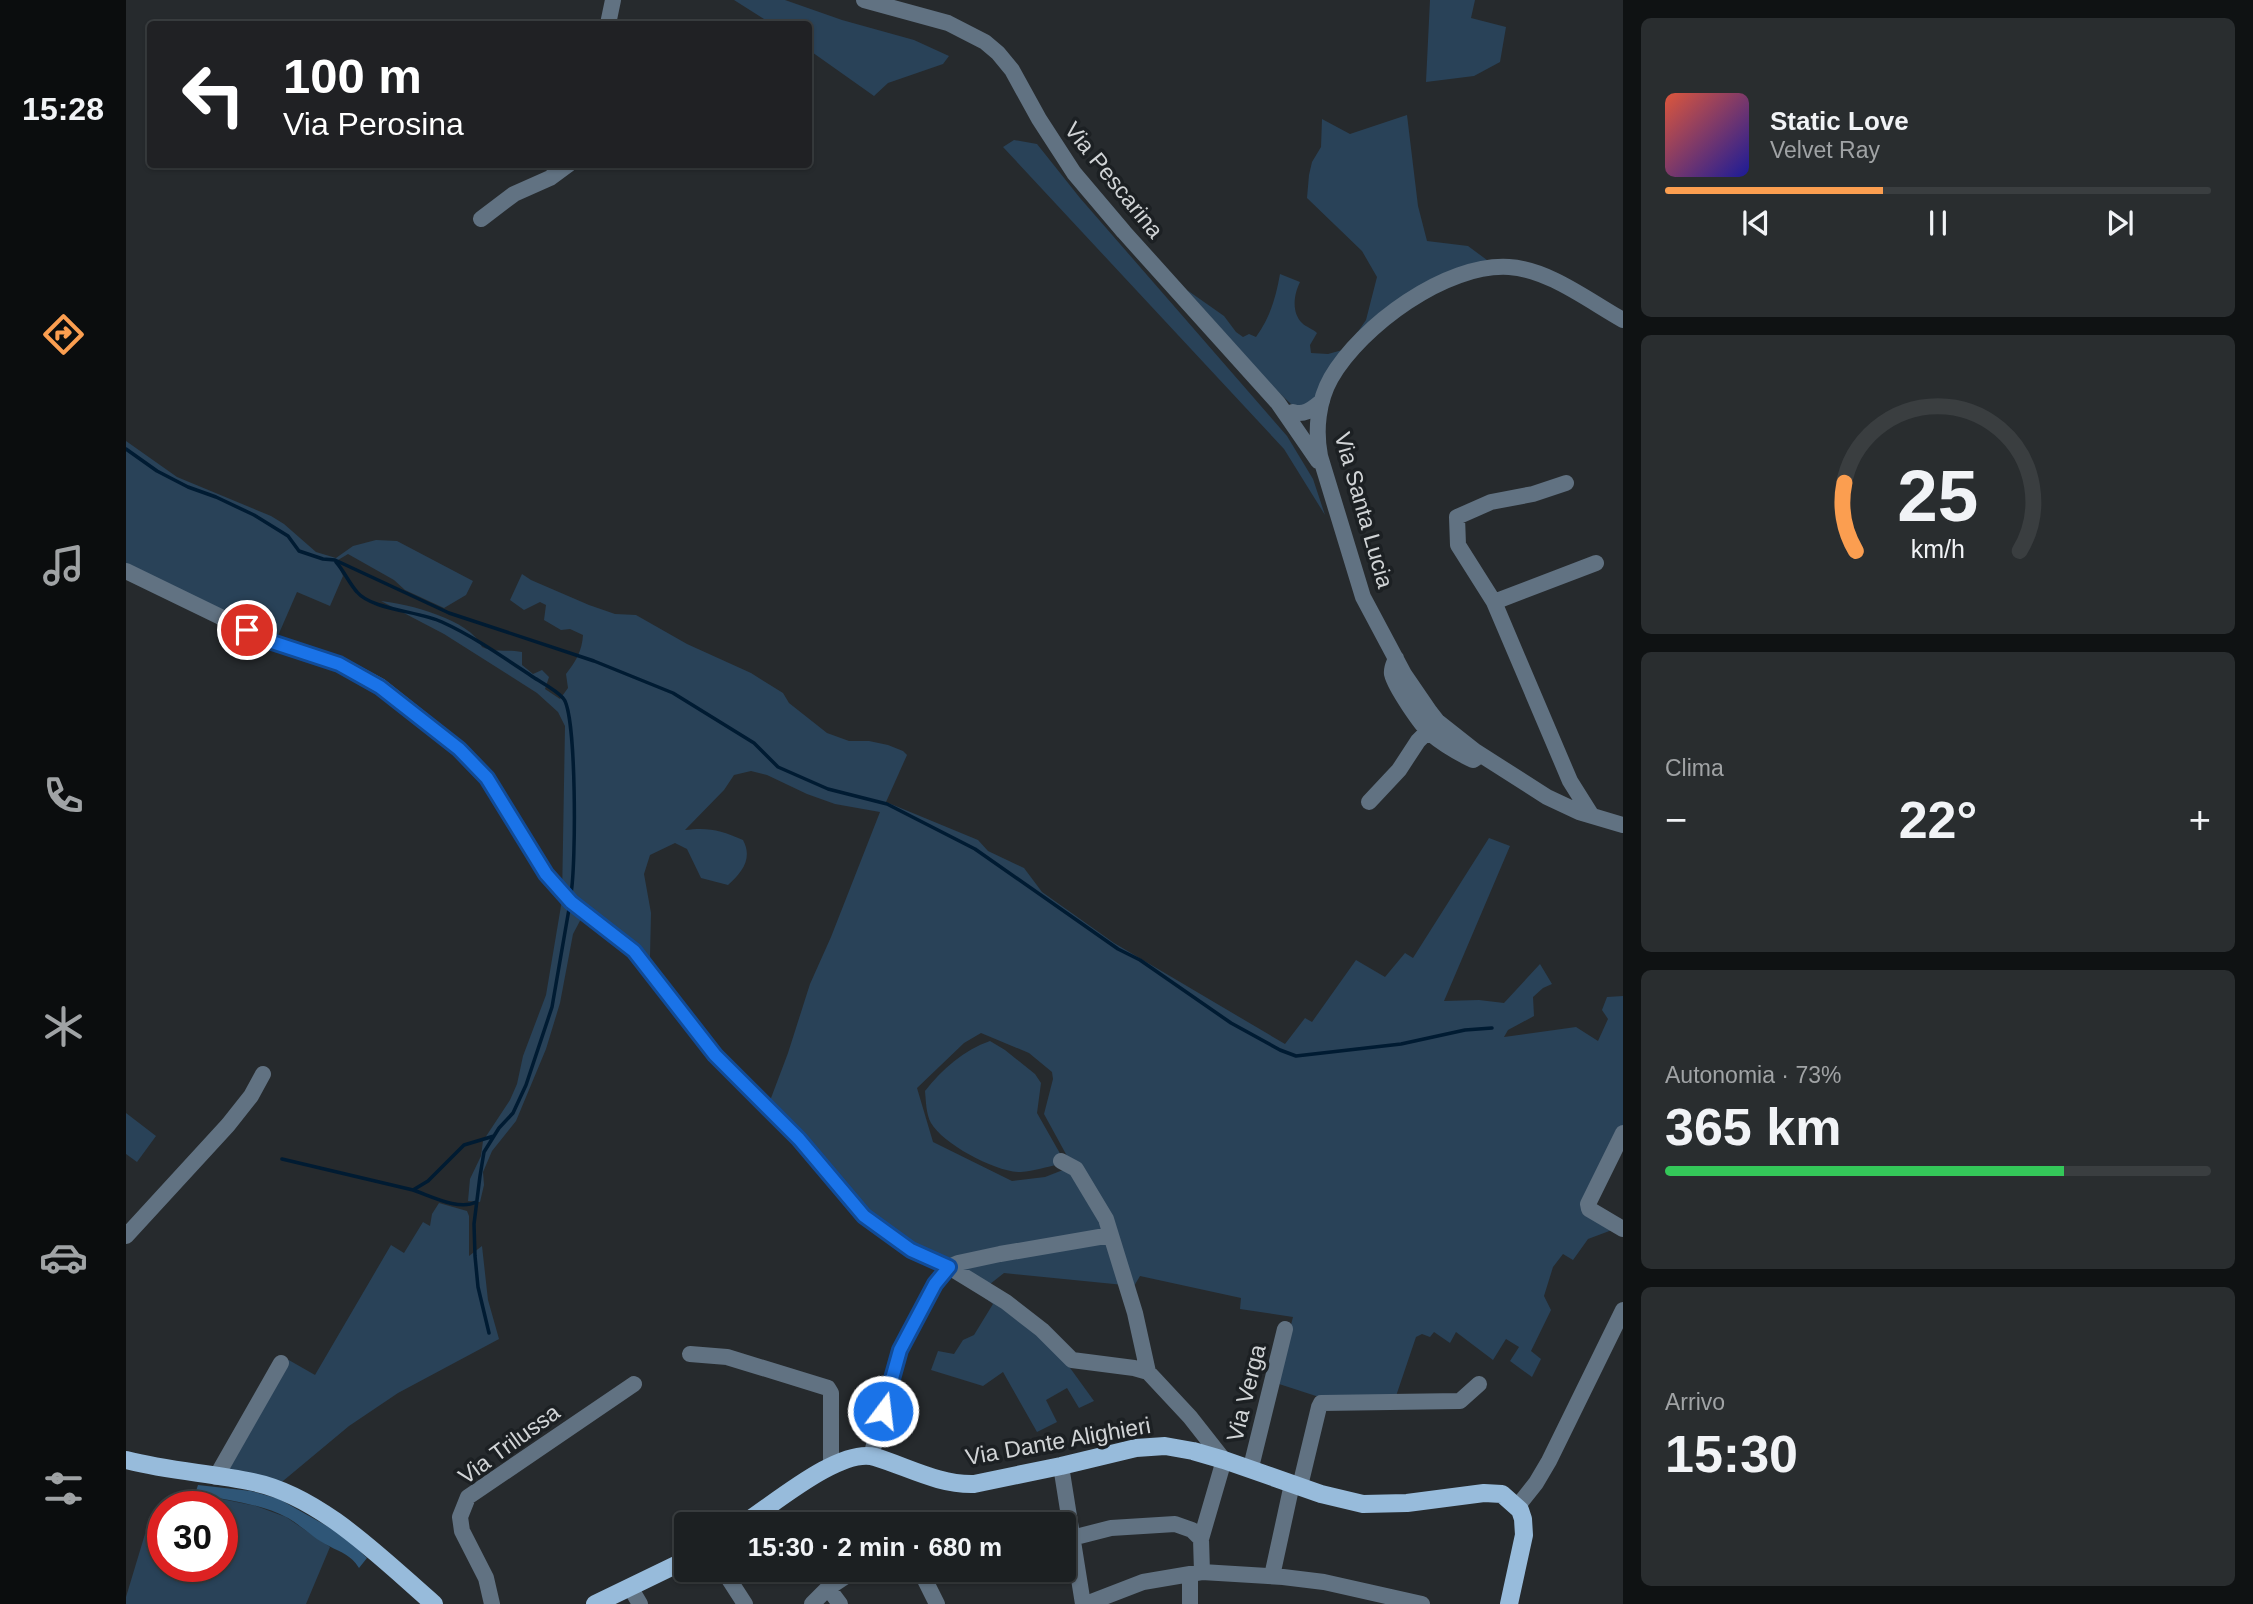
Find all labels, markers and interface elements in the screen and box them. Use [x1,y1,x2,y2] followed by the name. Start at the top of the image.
[168,49,259,140] icon: left
[283,49,422,103] text: 100 m
[22,91,104,127] text: 15:28
[283,106,464,142] text: Via Perosina
[1770,106,1909,136] text: Static Love
[1059,117,1169,243] street label: Via Pescarina
[1770,137,1880,163] text: Velvet Ray
[1737,204,1775,242] icon: previous
[1919,204,1957,242] icon: pause
[2101,204,2139,242] icon: next
[39,310,88,359] icon: directions
[1329,429,1399,591] street label: Via Santa Lucia
[1898,455,1978,536] text: 25
[1911,535,1965,563] text: km/h
[39,541,88,590] icon: music
[217,600,277,660] pin
[228,611,266,649] icon: arrive
[1665,755,1724,781] text: Clima
[39,771,88,820] icon: phone
[1899,791,1977,849] text: 22°
[1665,799,1687,841] text: −
[2189,799,2211,841] text: +
[39,1002,88,1051] icon: climate
[1665,1062,1841,1088] text: Autonomia · 73%
[1665,1098,1841,1156] text: 365 km
[39,1233,88,1282] icon: car
[1221,1341,1271,1444] street label: Via Verga
[846,1374,920,1448] position arrow
[1665,1389,1725,1415] text: Arrivo
[453,1399,565,1489] street label: Via Trilussa
[963,1412,1153,1470] street label: Via Dante Alighieri
[1665,1425,1798,1483] text: 15:30
[39,1464,88,1513] icon: filters
[147,1491,238,1582] speed limit sign: 30
[748,1532,1002,1562] text: 15:30 · 2 min · 680 m

